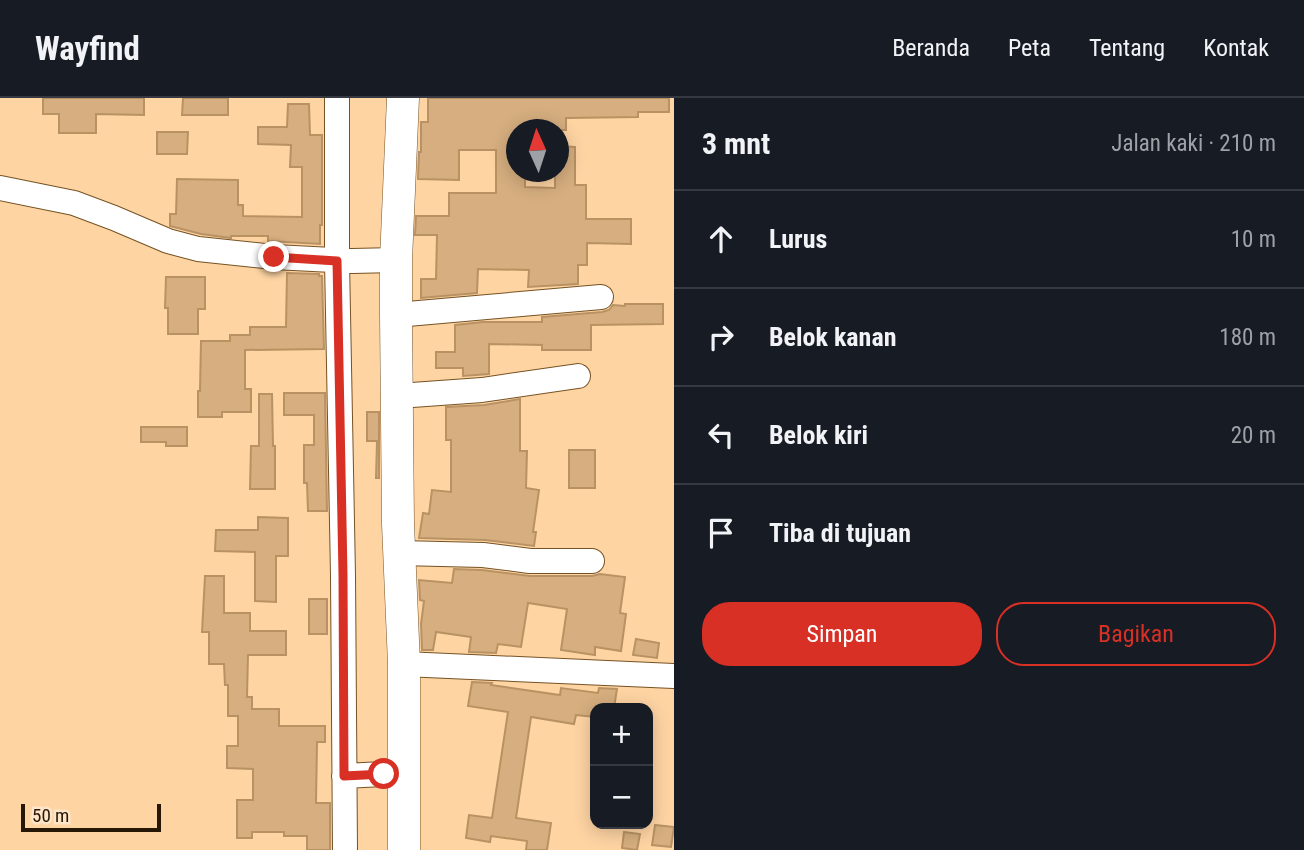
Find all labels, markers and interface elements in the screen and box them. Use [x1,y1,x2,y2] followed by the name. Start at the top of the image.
[35,29,140,68] text: Wayfind
[892,34,970,62] text: Beranda
[1008,34,1051,62] text: Peta
[1089,34,1165,62] text: Tentang
[1203,34,1269,62] text: Kontak
[506,119,569,182] north arrow
[702,126,770,161] text: 3 mnt
[1111,130,1276,157] text: Jalan kaki · 210 m
[702,220,740,258] icon: ahead
[769,224,827,254] text: Lurus
[1231,226,1276,253] text: 10 m
[258,241,289,272] route end
[702,318,740,356] icon: right
[769,322,896,352] text: Belok kanan
[1219,324,1276,351] text: 180 m
[702,416,740,454] icon: left
[769,420,868,450] text: Belok kiri
[1231,422,1276,449] text: 20 m
[702,514,740,552] icon: arrive
[769,518,911,548] text: Tiba di tujuan
[702,602,982,666] button: Simpan
[996,602,1276,666] button: Bagikan
[590,703,653,829] map controls
[590,703,653,766] button: +
[368,758,399,789] route start
[590,766,653,829] button: −
[21,801,161,833] scale bar
[32,804,69,827] text: 50 m

